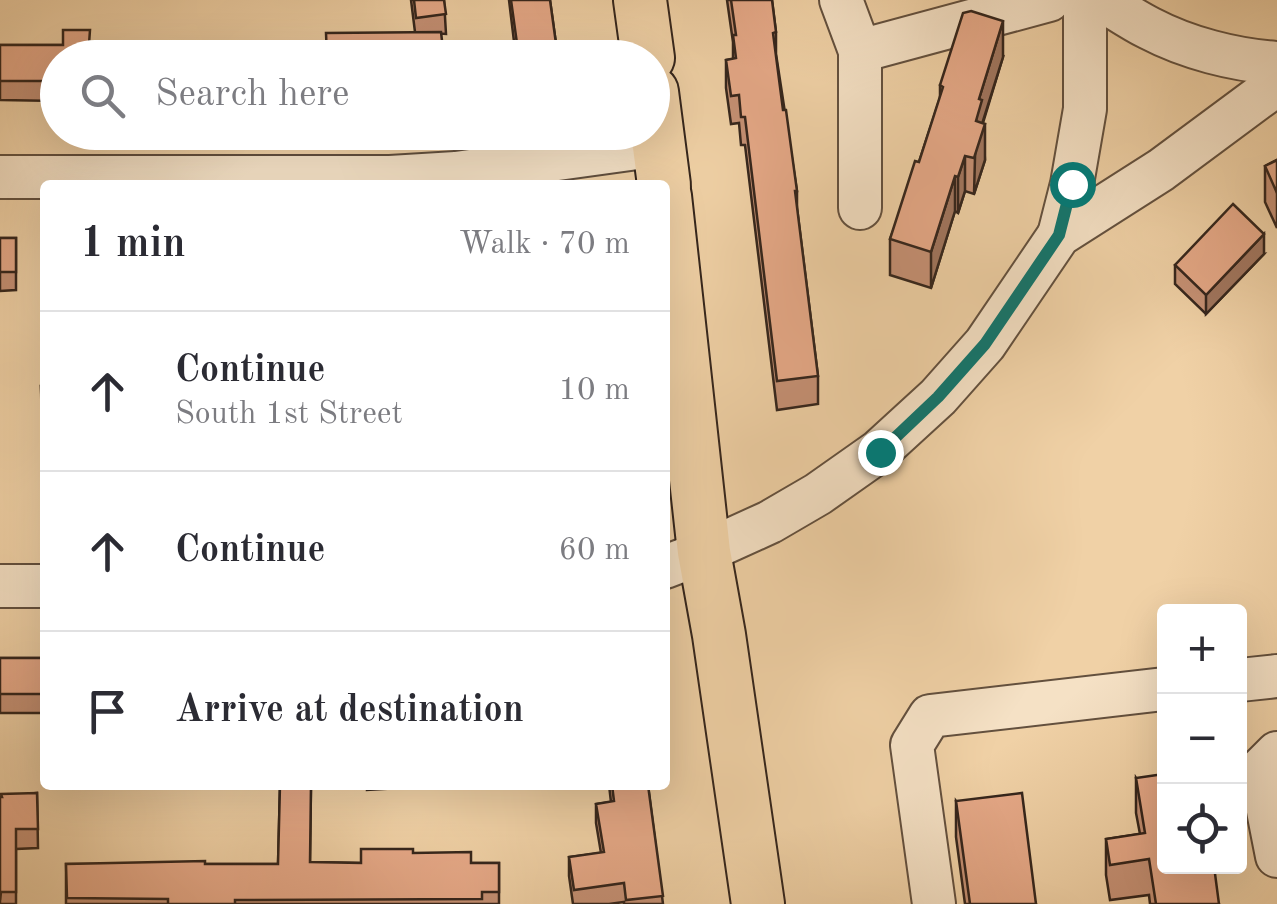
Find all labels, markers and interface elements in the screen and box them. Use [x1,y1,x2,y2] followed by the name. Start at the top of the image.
[40,40,670,150] search box
[75,68,130,123] icon: search
[155,76,350,114] text: Search here
[1050,162,1096,208] route start
[80,224,186,266] text: 1 min
[459,229,630,261] text: Walk · 70 m
[175,352,325,390] text: Continue
[80,364,135,419] icon: ahead
[559,375,630,407] text: 10 m
[175,399,403,431] text: South 1st Street
[858,430,904,476] route end
[80,524,135,579] icon: ahead
[175,532,325,570] text: Continue
[559,535,630,567] text: 60 m
[1157,604,1247,874] map controls
[1157,604,1247,694] button: +
[80,684,135,739] icon: arrive
[175,692,524,730] text: Arrive at destination
[1157,694,1247,784] button: −
[1157,784,1247,874] button: locate

